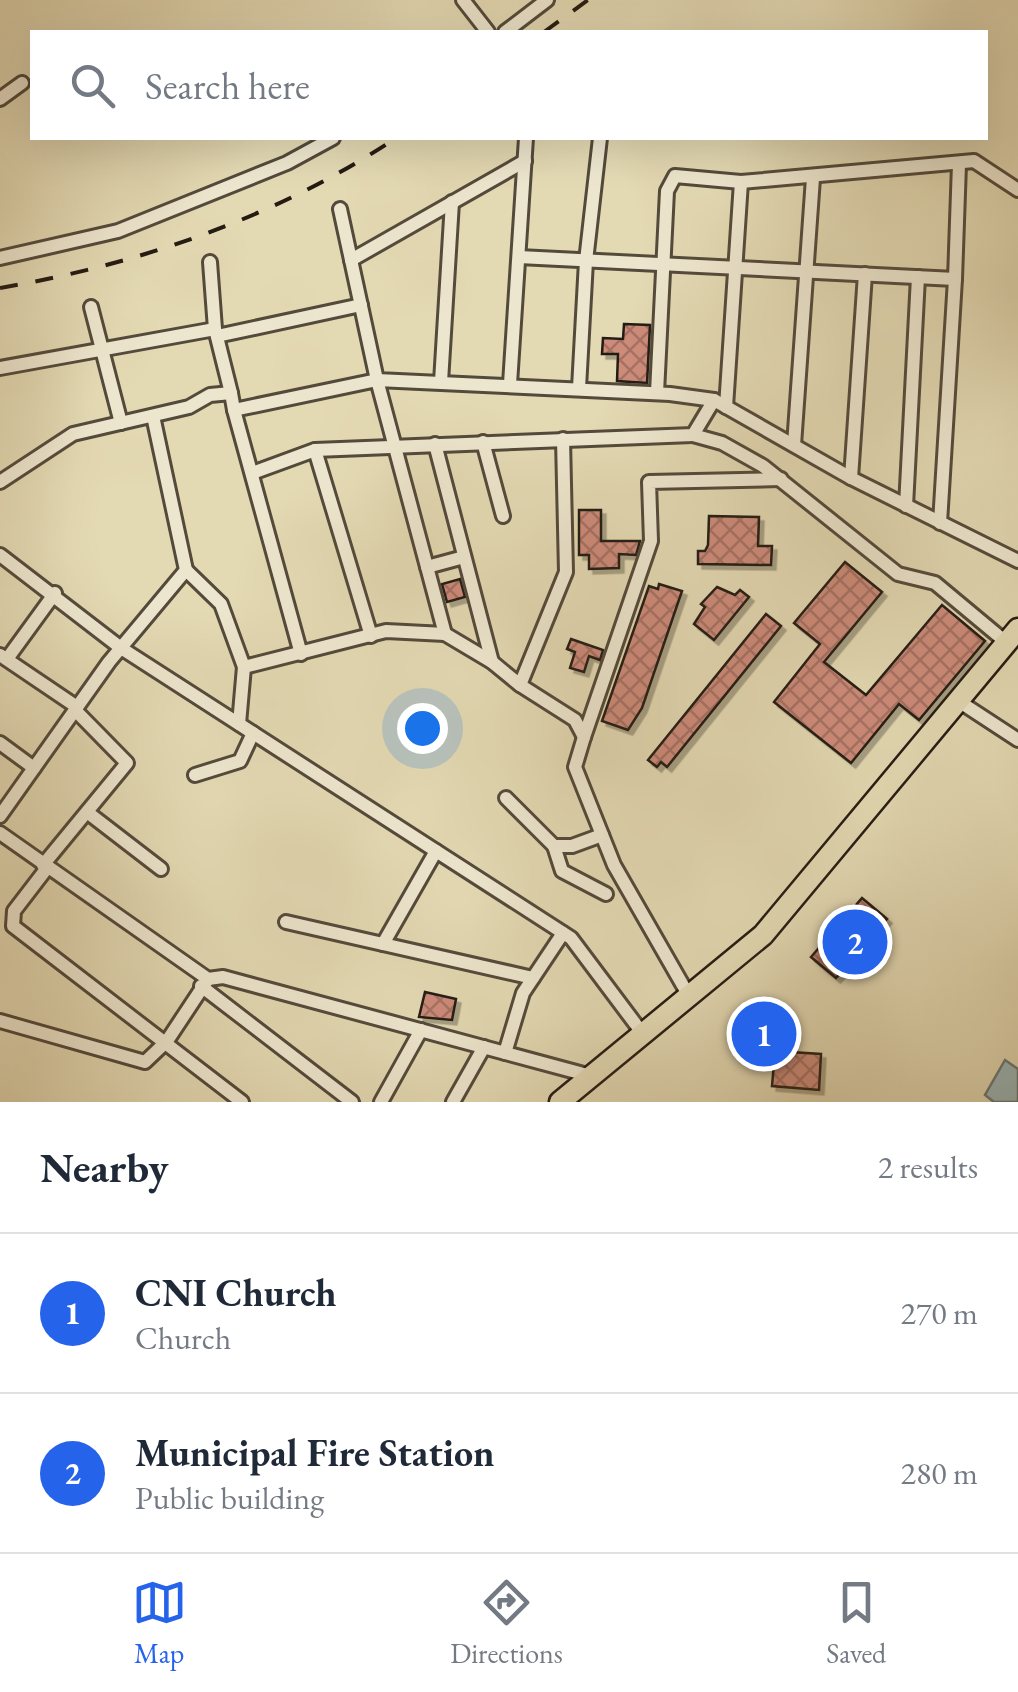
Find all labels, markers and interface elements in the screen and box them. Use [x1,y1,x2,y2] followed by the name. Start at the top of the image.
[30,30,988,140] search box
[65,58,120,113] icon: search
[145,61,310,110] text: Search here
[397,703,448,754] your location
[822,904,888,980] pin: 2
[732,996,796,1072] pin: 1
[40,1140,169,1195] text: Nearby
[878,1146,978,1188] text: 2 results
[135,1268,336,1317] text: CNI Church
[64,1292,81,1334] text: 1
[901,1292,978,1334] text: 270 m
[135,1317,231,1359] text: Church
[135,1428,495,1477] text: Municipal Fire Station
[64,1452,81,1494] text: 2
[901,1452,978,1494] text: 280 m
[135,1477,324,1519] text: Public building
[132,1575,187,1671] tab: Map
[450,1575,563,1671] tab: Directions
[826,1575,886,1671] tab: Saved

